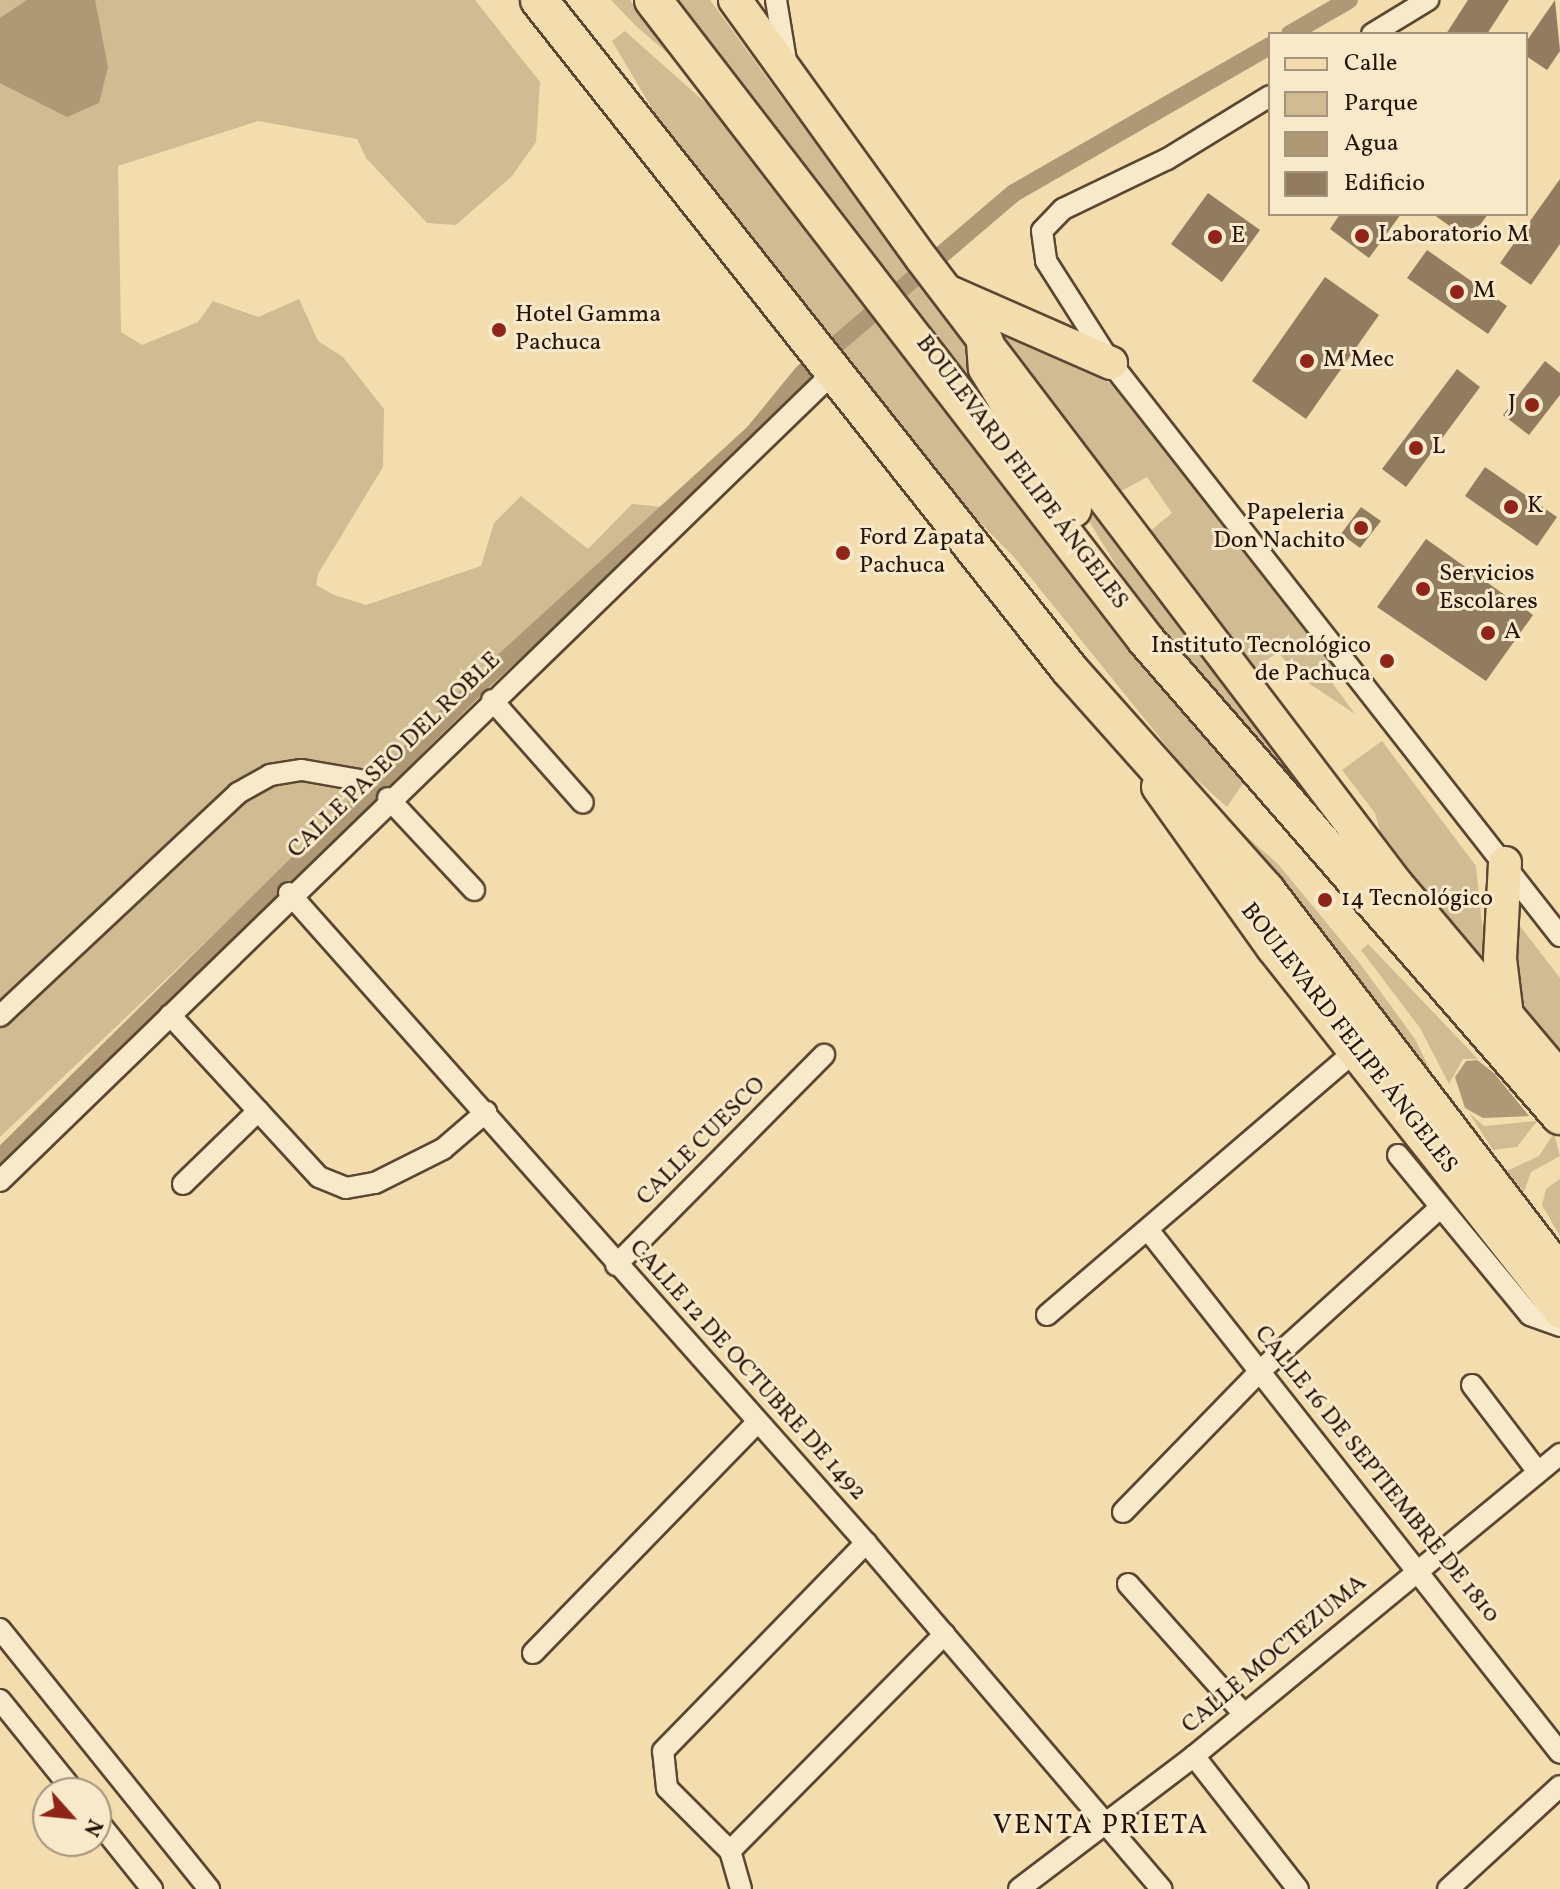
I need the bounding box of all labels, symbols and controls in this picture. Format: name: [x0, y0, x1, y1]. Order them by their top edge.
legend: [1268, 32, 1528, 216]
text: Calle: [1344, 47, 1397, 81]
text: Parque: [1344, 87, 1418, 121]
text: Agua: [1344, 127, 1399, 161]
text: Edificio: [1344, 167, 1425, 201]
place label: Laboratorio M: [1378, 222, 1529, 250]
place label: E: [1231, 223, 1245, 251]
marker: Laboratorio M: [1353, 227, 1371, 245]
marker: E: [1206, 228, 1224, 246]
place label: M: [1473, 278, 1495, 306]
marker: M: [1448, 283, 1466, 301]
place label: Hotel Gamma Pachuca: [515, 302, 661, 358]
marker: Hotel Gamma Pachuca: [490, 321, 508, 339]
street label: BOULEVARD FELIPE ÁNGELES: [908, 330, 1134, 616]
place label: M Mec: [1323, 347, 1394, 375]
marker: M Mec: [1298, 352, 1316, 370]
place label: J: [1508, 391, 1516, 419]
marker: J: [1523, 396, 1541, 414]
place label: L: [1432, 434, 1445, 462]
marker: L: [1407, 439, 1425, 457]
place label: K: [1527, 493, 1543, 521]
marker: K: [1502, 498, 1520, 516]
place label: Papeleria Don Nachito: [1213, 500, 1345, 556]
marker: Papeleria Don Nachito: [1352, 519, 1370, 537]
place label: Ford Zapata Pachuca: [859, 525, 985, 581]
marker: Ford Zapata Pachuca: [834, 544, 852, 562]
place label: Servicios Escolares: [1439, 561, 1538, 617]
marker: Servicios Escolares: [1414, 580, 1432, 598]
place label: A: [1504, 619, 1521, 647]
marker: A: [1479, 624, 1497, 642]
place label: Instituto Tecnológico de Pachuca: [1150, 633, 1371, 689]
street label: CALLE PASEO DEL ROBLE: [283, 647, 507, 865]
marker: Instituto Tecnológico de Pachuca: [1378, 652, 1396, 670]
place label: 14 Tecnológico: [1341, 886, 1494, 914]
marker: 14 Tecnológico: [1316, 891, 1334, 909]
street label: BOULEVARD FELIPE ÁNGELES: [1233, 898, 1463, 1180]
street label: CALLE CUESCO: [632, 1072, 772, 1212]
street label: CALLE 12 DE OCTUBRE DE 1492: [622, 1235, 872, 1507]
street label: CALLE 16 DE SEPTIEMBRE DE 1810: [1247, 1321, 1505, 1629]
street label: CALLE MOCTEZUMA: [1177, 1569, 1373, 1741]
north arrow: [32, 1777, 112, 1857]
district label: VENTA PRIETA: [993, 1809, 1209, 1843]
text: N: [75, 1813, 109, 1841]

